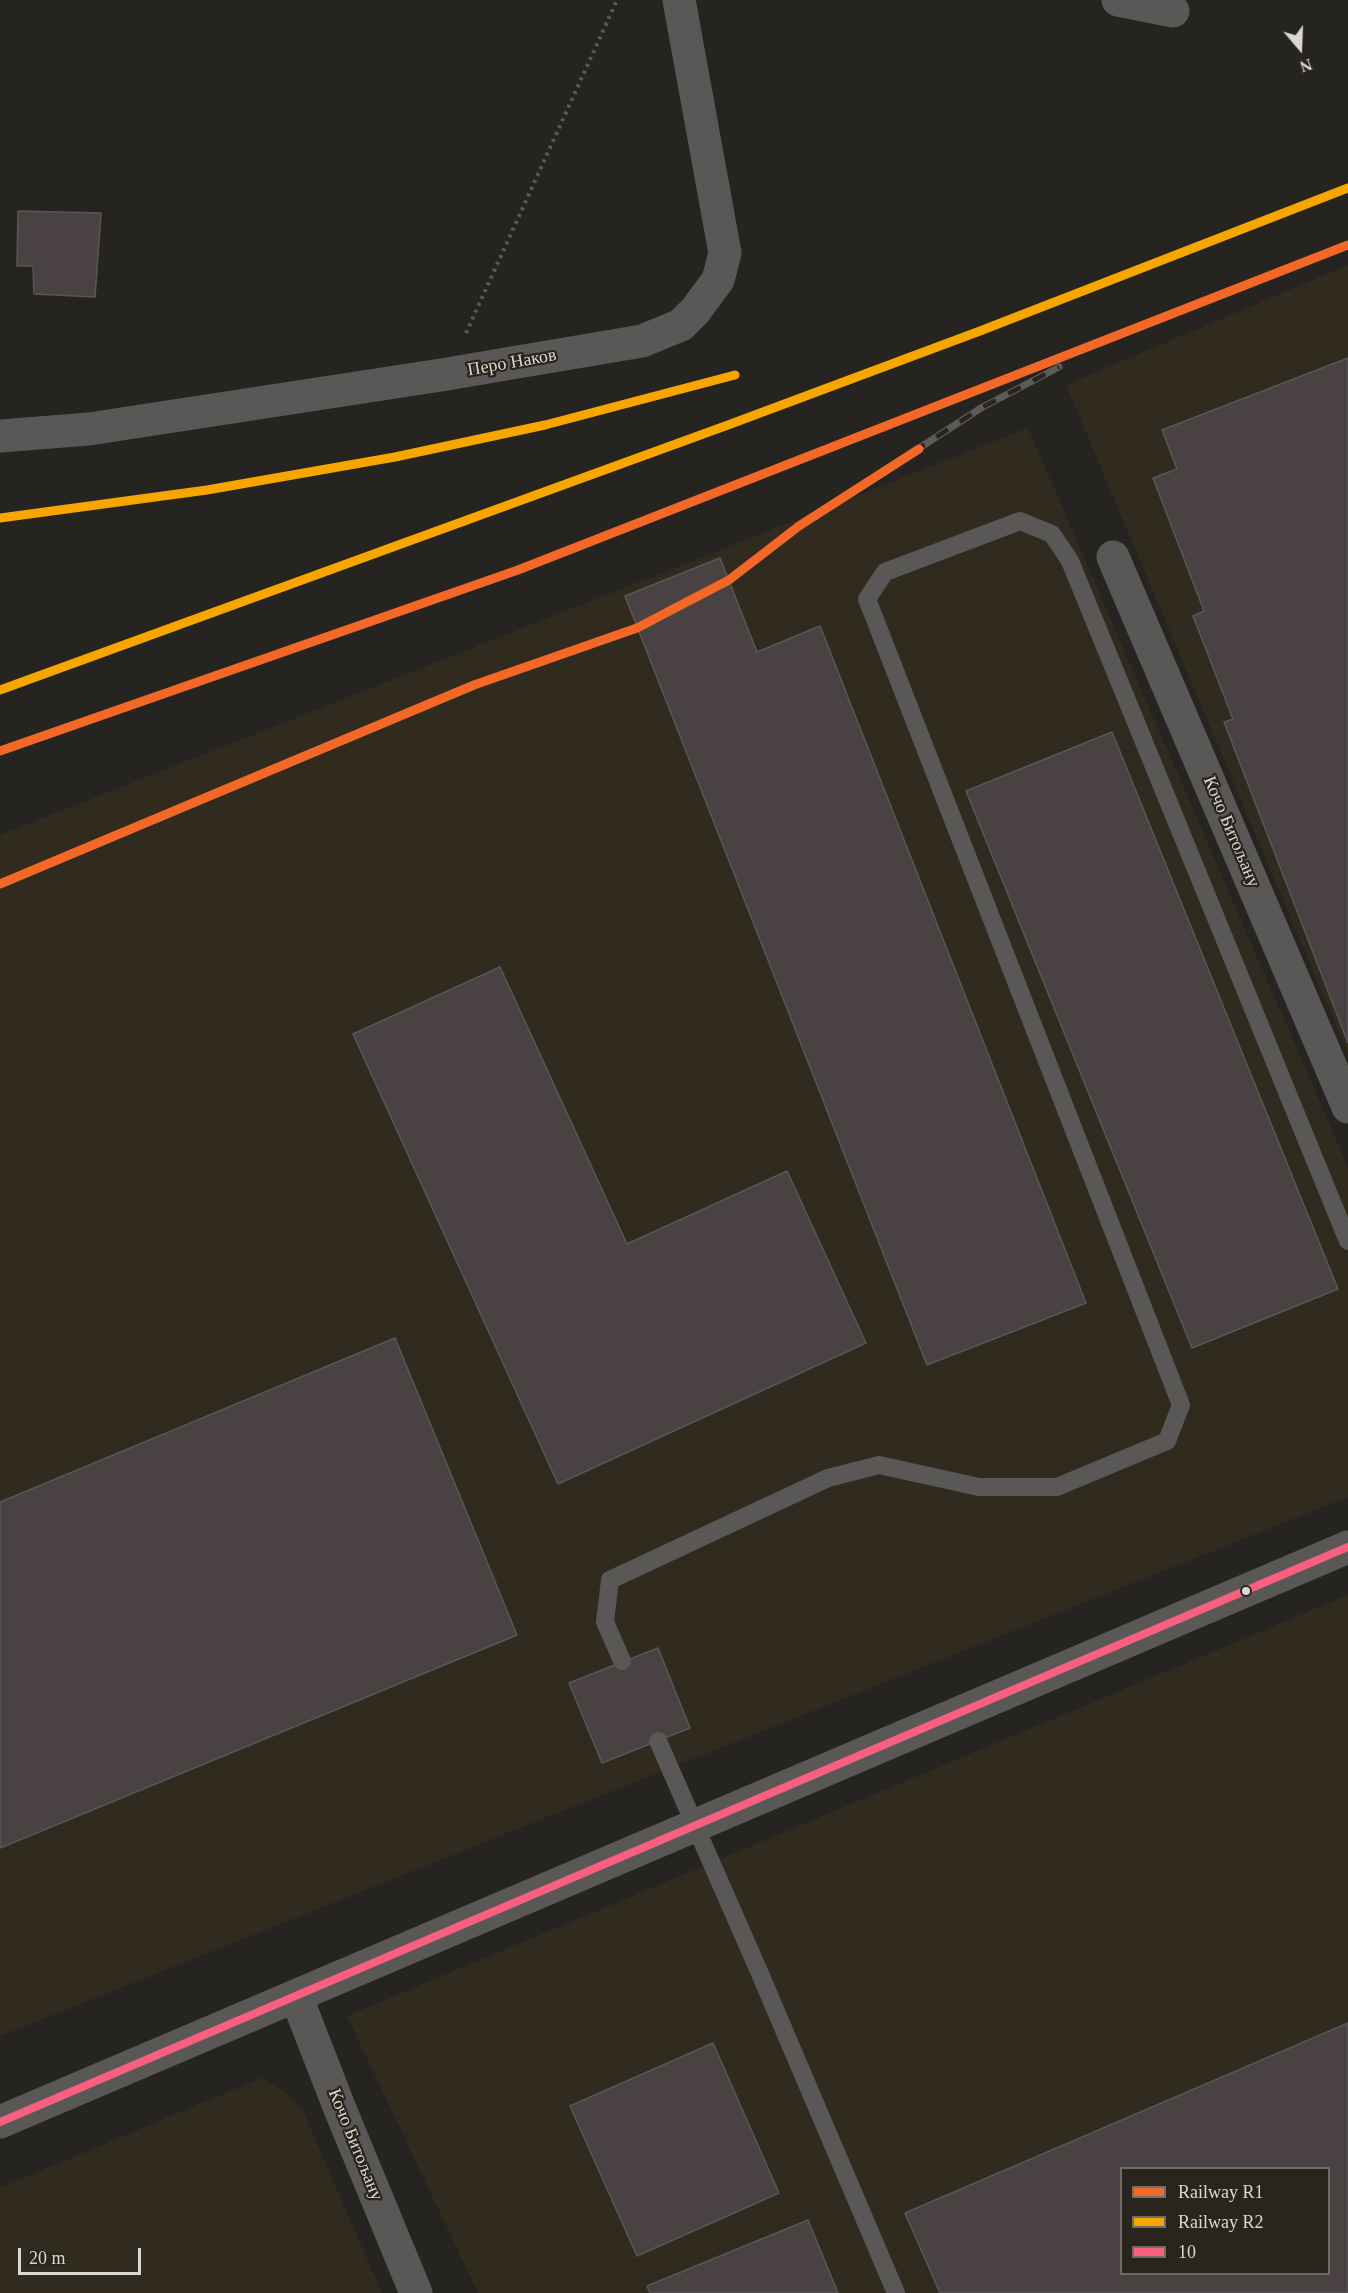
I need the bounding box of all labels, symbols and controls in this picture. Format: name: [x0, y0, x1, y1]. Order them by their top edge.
north arrow: [1270, 18, 1330, 78]
text: N: [1298, 56, 1314, 75]
street label: Перо Наков: [466, 345, 558, 381]
street label: Кочо Битољану: [1198, 773, 1264, 891]
unlabelled marker: [1240, 1585, 1252, 1597]
street label: Кочо Битољану: [323, 2086, 387, 2204]
legend: [1120, 2167, 1330, 2275]
text: Railway R1: [1178, 2182, 1264, 2202]
text: Railway R2: [1178, 2212, 1264, 2232]
scale bar: [21, 2236, 144, 2274]
text: 10: [1178, 2242, 1196, 2262]
text: 20 m: [29, 2248, 66, 2268]

